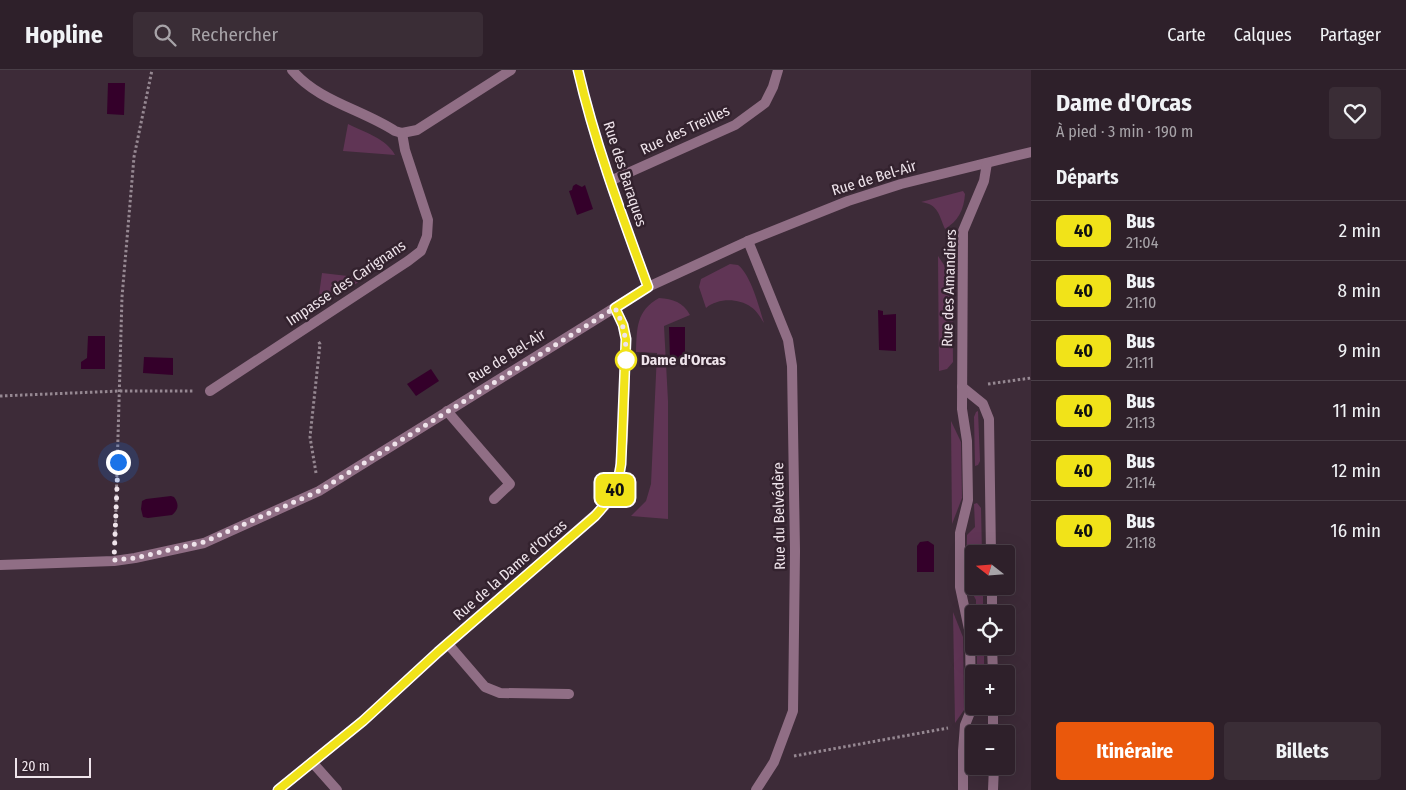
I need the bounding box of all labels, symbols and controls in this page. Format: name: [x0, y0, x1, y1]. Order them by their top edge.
search box: [133, 12, 483, 57]
text: Hopline: [25, 21, 103, 49]
icon: search: [151, 21, 179, 49]
text: Rechercher: [191, 23, 278, 46]
text: Carte: [1167, 24, 1206, 46]
text: Calques: [1234, 24, 1292, 46]
text: Partager: [1320, 24, 1381, 46]
button: heart: [1329, 87, 1381, 139]
text: Dame d'Orcas: [1056, 89, 1192, 117]
street label: Rue des Treilles: [637, 101, 733, 159]
street label: Rue des Baraques: [599, 119, 651, 229]
text: À pied · 3 min · 190 m: [1056, 122, 1193, 141]
street label: Rue de Bel-Air: [829, 156, 919, 199]
text: Départs: [1056, 166, 1119, 189]
text: Bus: [1126, 210, 1155, 233]
text: 2 min: [1339, 219, 1381, 242]
text: 40: [1074, 220, 1093, 242]
street label: Rue des Amandiers: [938, 229, 960, 347]
text: 21:04: [1126, 233, 1158, 252]
street label: Impasse des Carignans: [283, 236, 409, 330]
text: Bus: [1126, 270, 1155, 293]
text: 8 min: [1338, 279, 1381, 302]
text: 40: [1074, 280, 1093, 302]
text: 21:10: [1126, 293, 1156, 312]
street label: Rue de Bel-Air: [465, 325, 550, 387]
text: Bus: [1126, 330, 1155, 353]
text: 9 min: [1338, 339, 1381, 362]
text: 40: [1074, 340, 1093, 362]
marker: Dame d'Orcas: [615, 349, 637, 371]
place label: Dame d'Orcas: [641, 351, 726, 369]
text: 21:11: [1126, 353, 1154, 372]
text: Bus: [1126, 390, 1155, 413]
text: 11 min: [1333, 399, 1381, 422]
text: 40: [1074, 400, 1093, 422]
text: 21:13: [1126, 413, 1155, 432]
your location: [106, 450, 131, 475]
text: Bus: [1126, 450, 1155, 473]
text: 12 min: [1331, 459, 1381, 482]
text: 40: [1074, 460, 1093, 482]
street label: Rue du Belvédère: [769, 462, 789, 570]
text: 21:14: [1126, 473, 1156, 492]
line badge: 40: [592, 474, 638, 506]
text: 40: [605, 479, 625, 501]
text: Bus: [1126, 510, 1155, 533]
street label: Rue de la Dame d'Orcas: [450, 516, 570, 624]
text: 16 min: [1330, 519, 1381, 542]
text: 40: [1074, 520, 1093, 542]
text: 21:18: [1126, 533, 1156, 552]
north arrow: [965, 545, 1015, 595]
map controls: [965, 545, 1015, 775]
button: locate: [965, 605, 1015, 655]
button: +: [965, 665, 1015, 715]
button: Itinéraire: [1056, 722, 1214, 780]
button: Billets: [1224, 722, 1381, 780]
button: −: [965, 725, 1015, 775]
scale bar: [15, 755, 91, 778]
text: 20 m: [22, 758, 50, 775]

